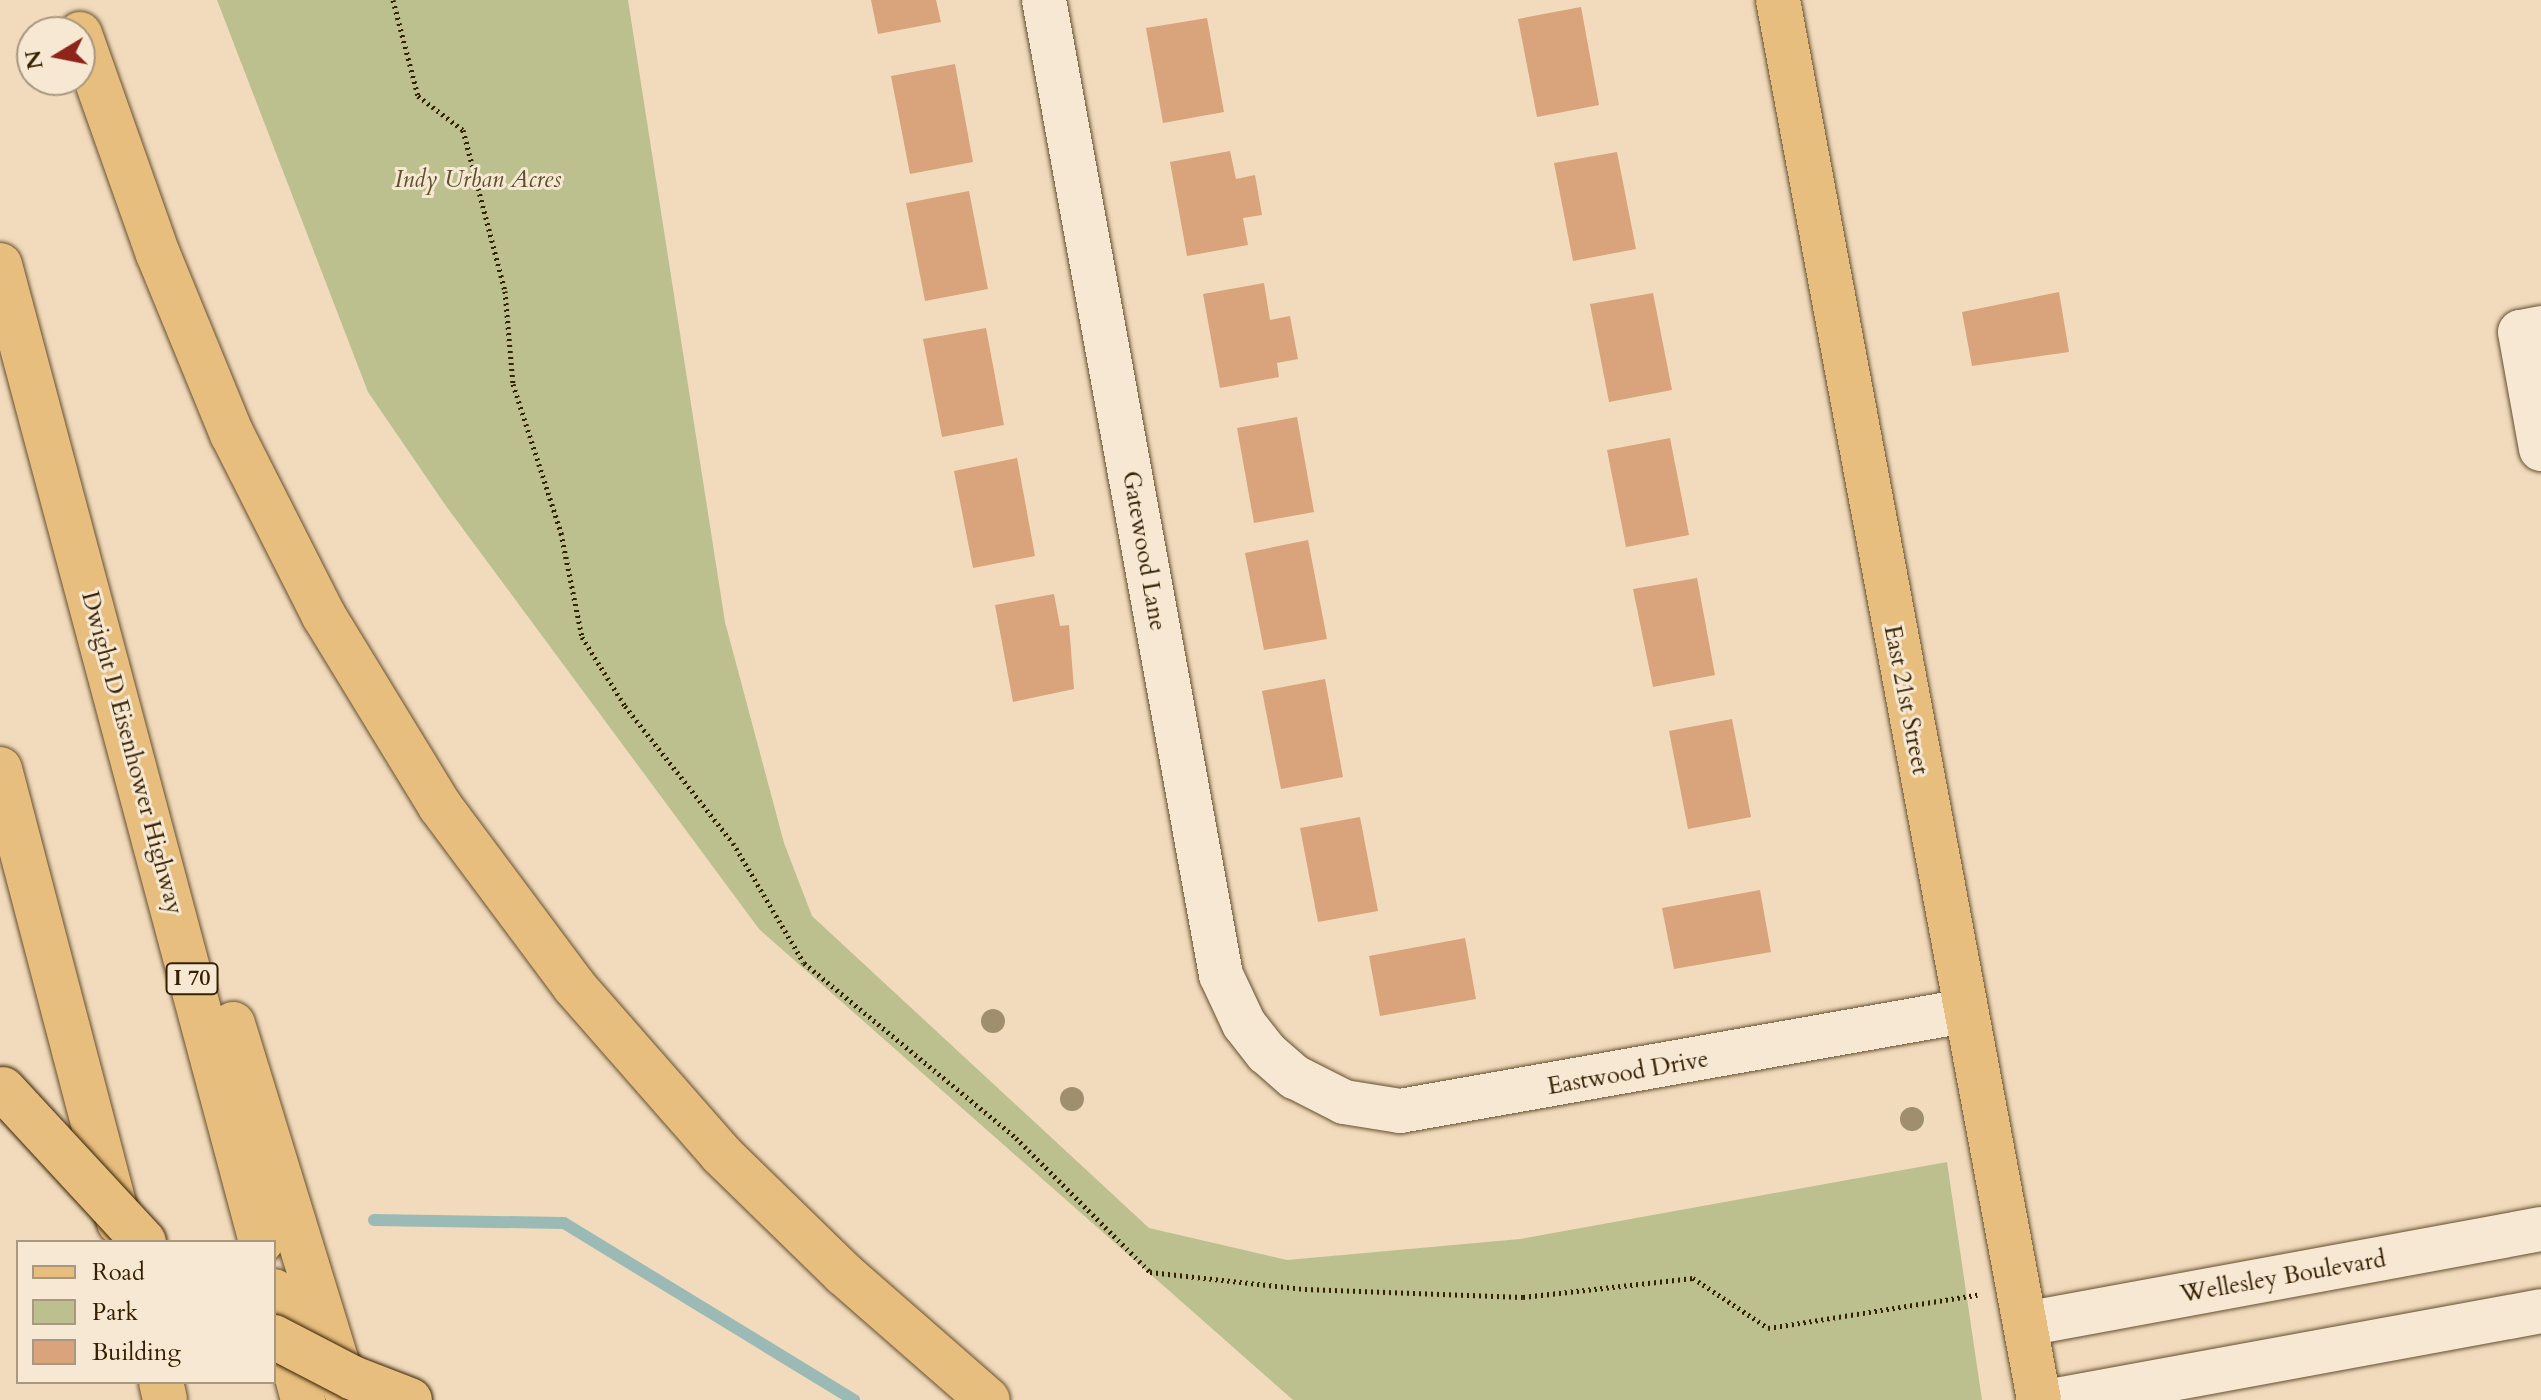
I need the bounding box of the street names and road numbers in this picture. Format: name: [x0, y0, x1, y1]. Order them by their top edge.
street label: Gatewood Lane: [1116, 469, 1172, 633]
street label: Dwight D Eisenhower Highway: [75, 588, 189, 918]
street label: East 21st Street: [1877, 623, 1935, 777]
road number: I 70: [164, 961, 220, 997]
street label: Eastwood Drive: [1545, 1045, 1711, 1101]
street label: Wellesley Boulevard: [2178, 1245, 2388, 1309]

